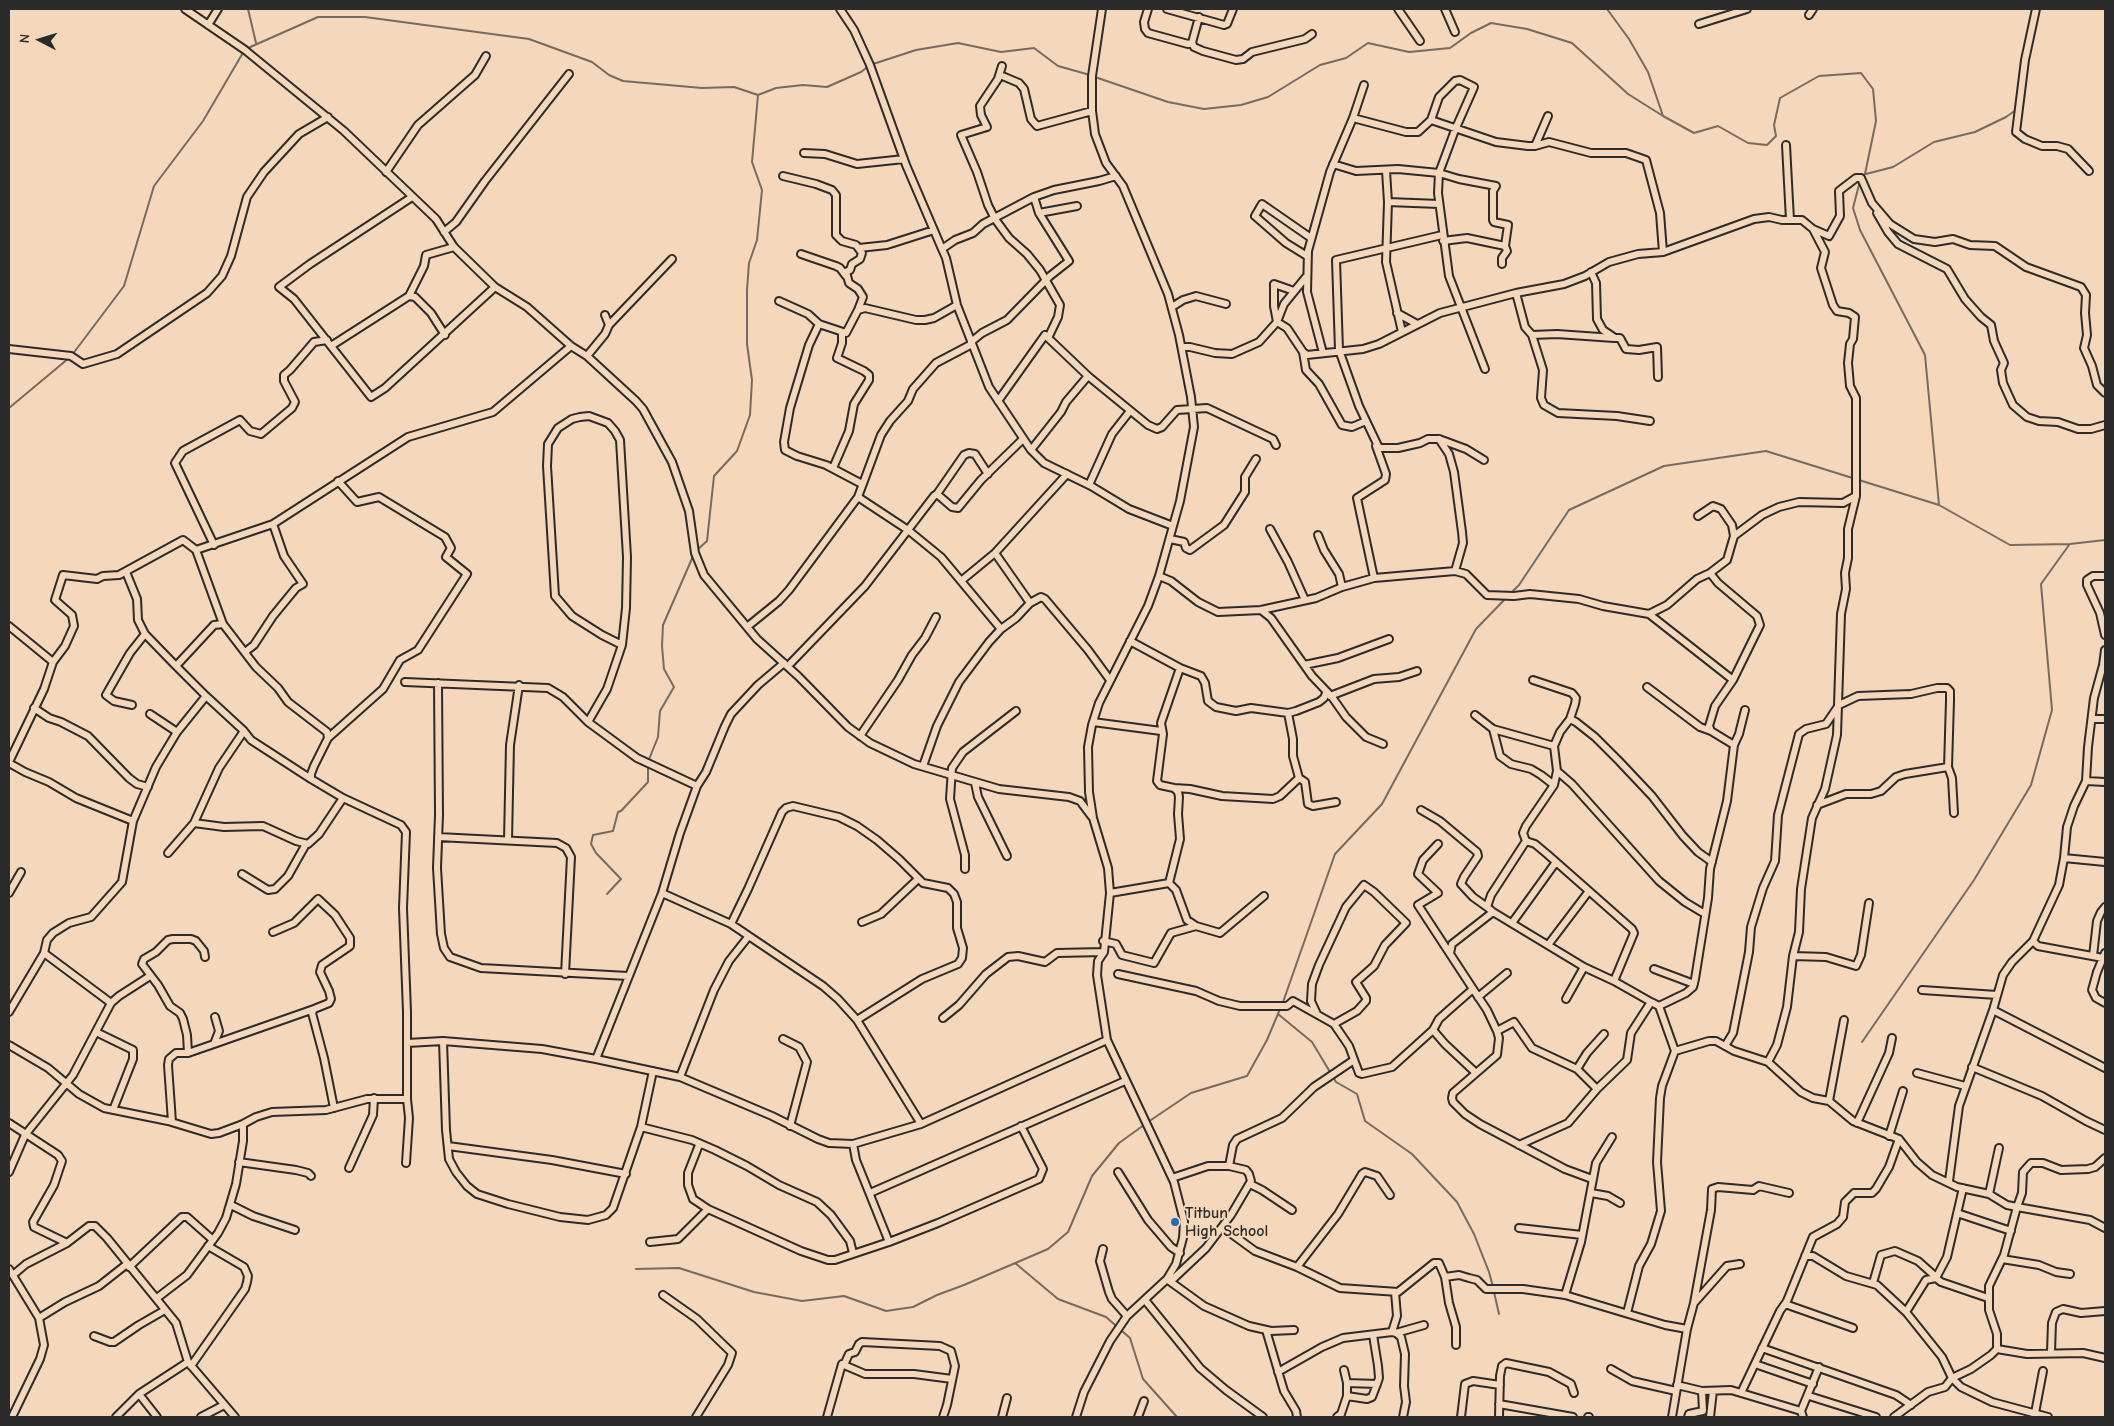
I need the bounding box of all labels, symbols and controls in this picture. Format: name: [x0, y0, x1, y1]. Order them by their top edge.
north arrow: [15, 15, 65, 65]
text: N: [16, 33, 33, 44]
place label: Titbun High School: [1185, 1203, 1268, 1241]
marker: Titbun High School: [1169, 1216, 1181, 1228]

